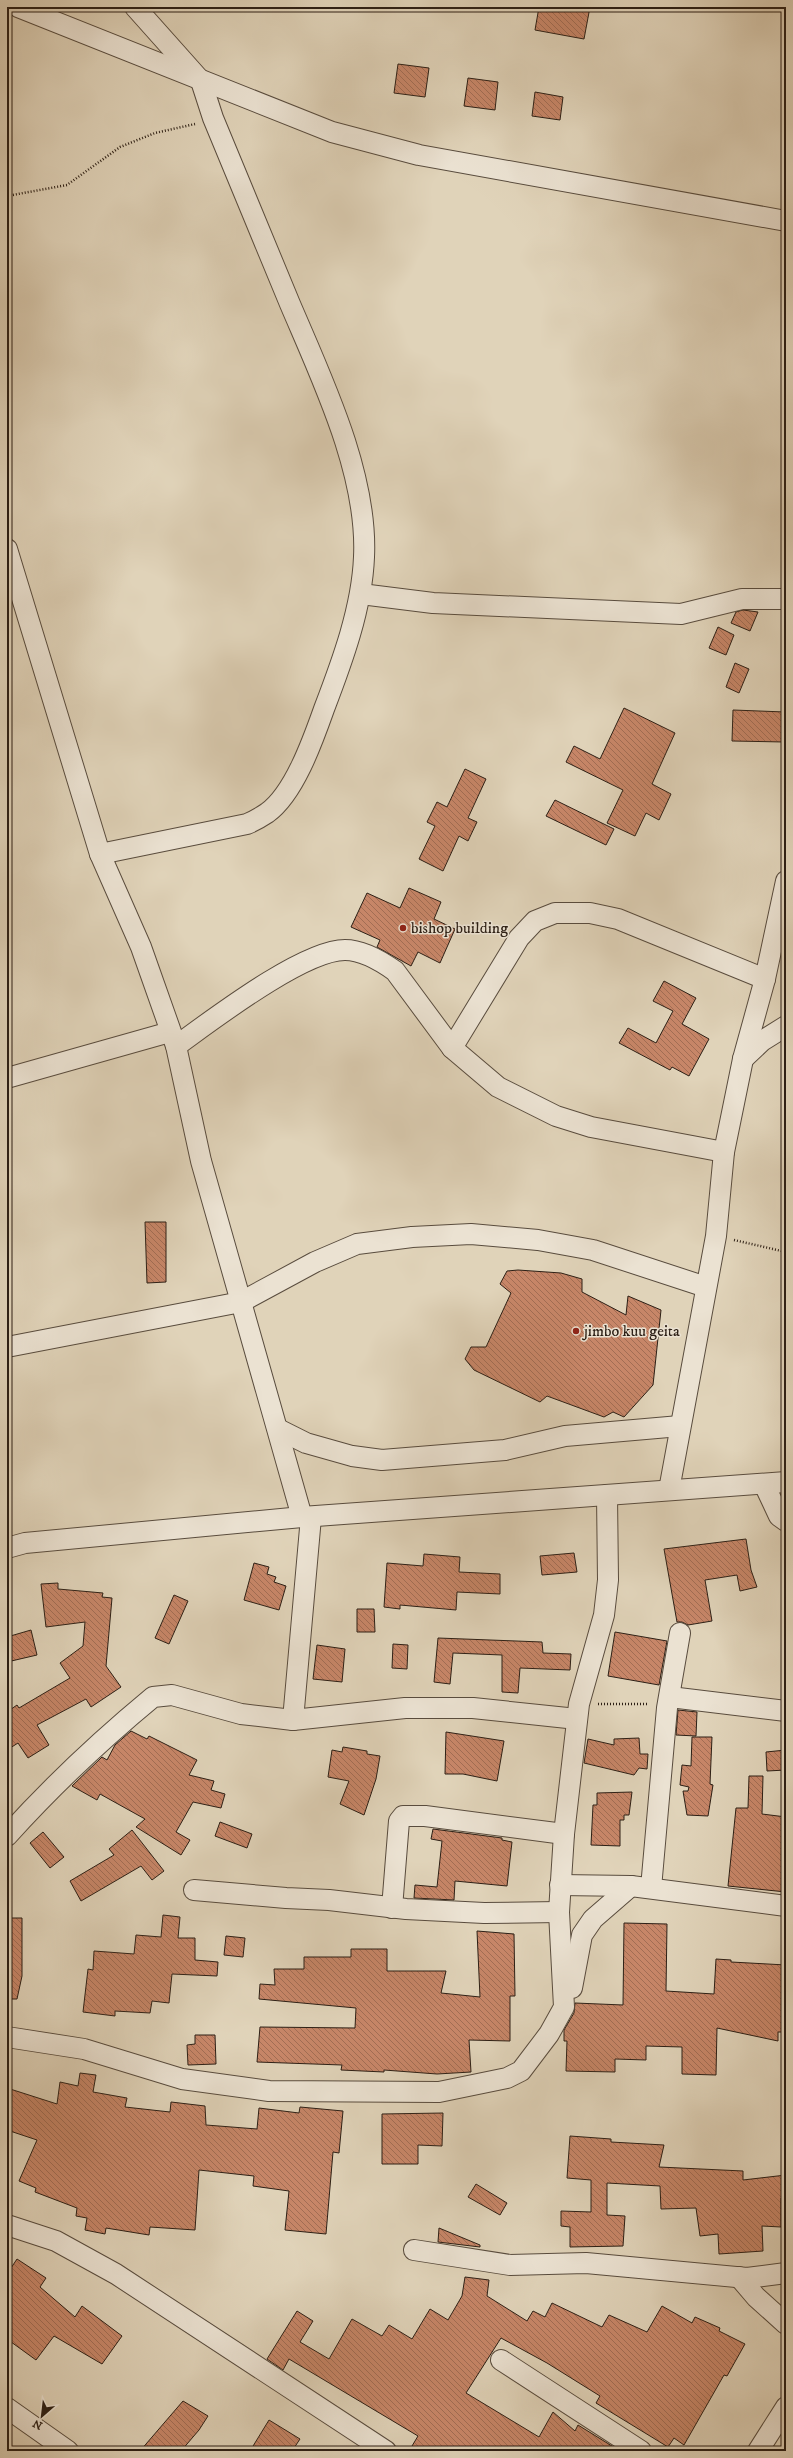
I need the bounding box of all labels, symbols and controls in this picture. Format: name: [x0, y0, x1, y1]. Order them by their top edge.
place label: bishop building: [411, 918, 508, 938]
marker: bishop building: [398, 923, 408, 933]
place label: jimbo kuu geita: [581, 1321, 680, 1341]
marker: jimbo kuu geita: [571, 1326, 581, 1336]
north arrow: [22, 2396, 62, 2436]
text: N: [31, 2416, 45, 2432]

